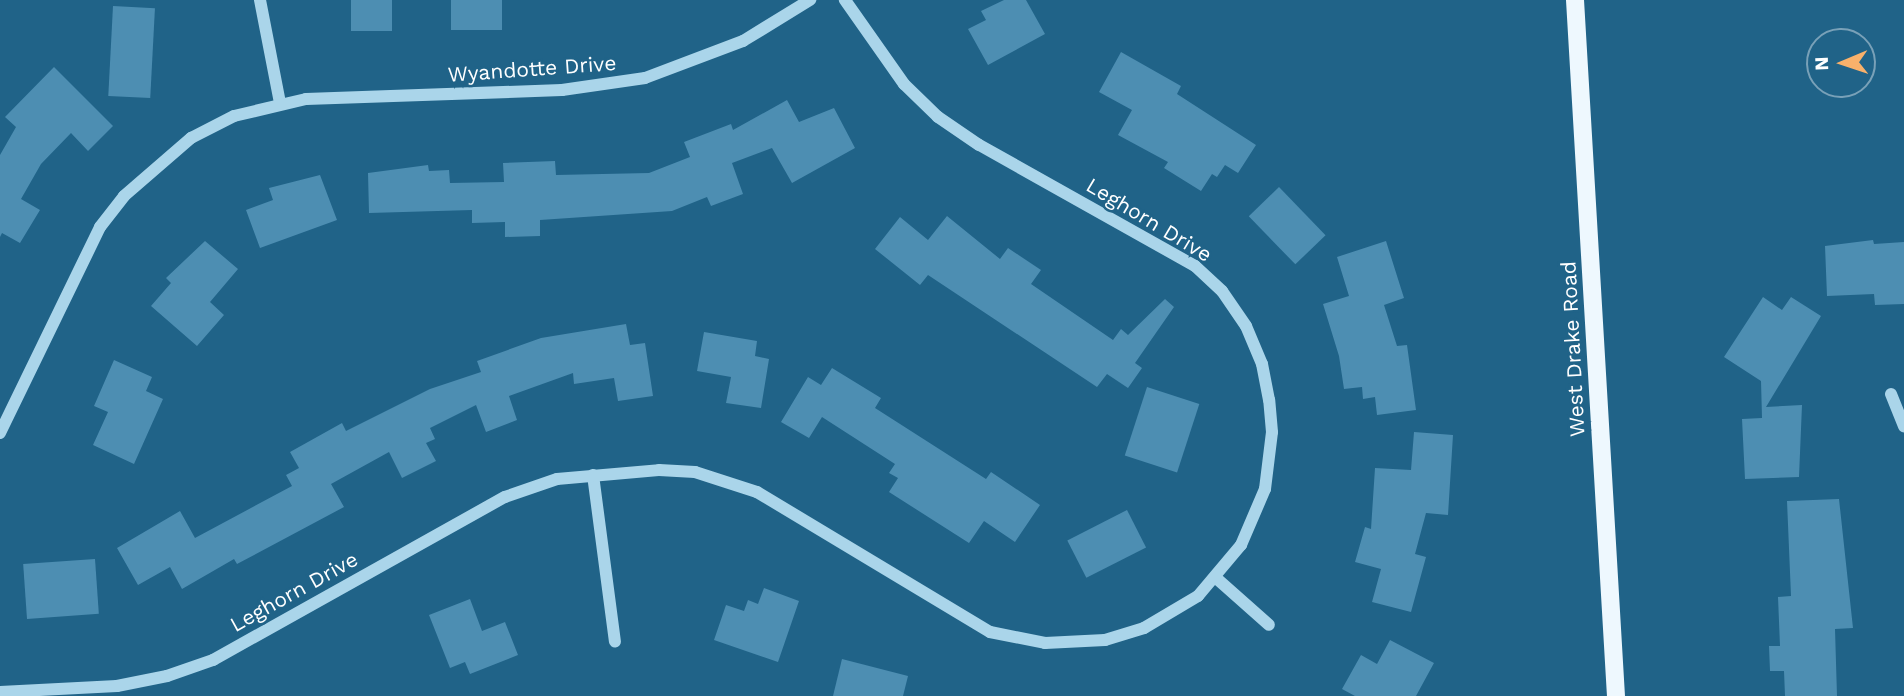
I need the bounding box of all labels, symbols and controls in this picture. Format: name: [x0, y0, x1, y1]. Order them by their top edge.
north arrow: [1806, 28, 1876, 98]
street label: Wyandotte Drive: [447, 51, 617, 87]
text: N: [1810, 56, 1833, 71]
street label: Leghorn Drive: [1082, 173, 1216, 267]
street label: West Drake Road: [1556, 261, 1590, 437]
street label: Leghorn Drive: [226, 547, 362, 637]

